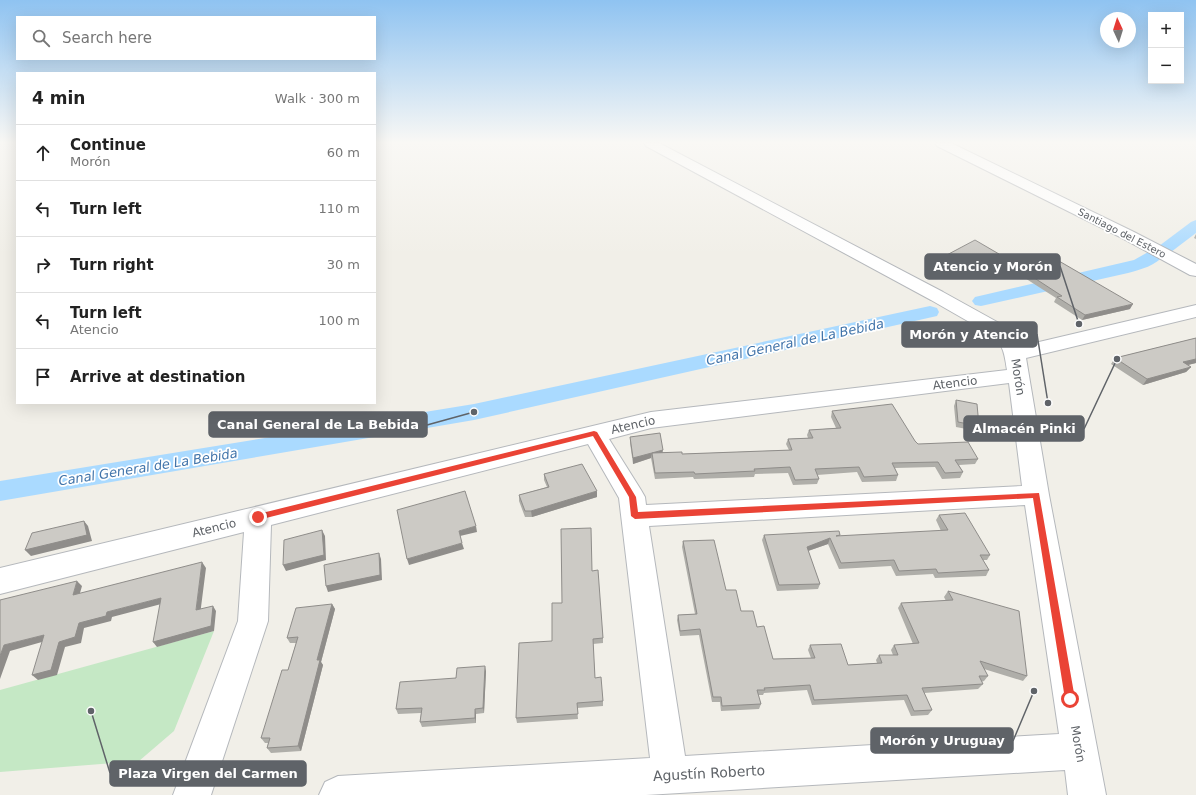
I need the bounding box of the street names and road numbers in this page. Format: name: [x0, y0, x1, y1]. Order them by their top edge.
street label: Santiago del Estero: [1076, 206, 1168, 260]
street label: Morón: [1008, 357, 1028, 397]
street label: Atencio: [932, 373, 978, 393]
street label: Atencio: [610, 413, 656, 437]
street label: Atencio: [190, 516, 238, 540]
street label: Morón: [1068, 724, 1088, 764]
street label: Agustín Roberto: [653, 762, 765, 784]

